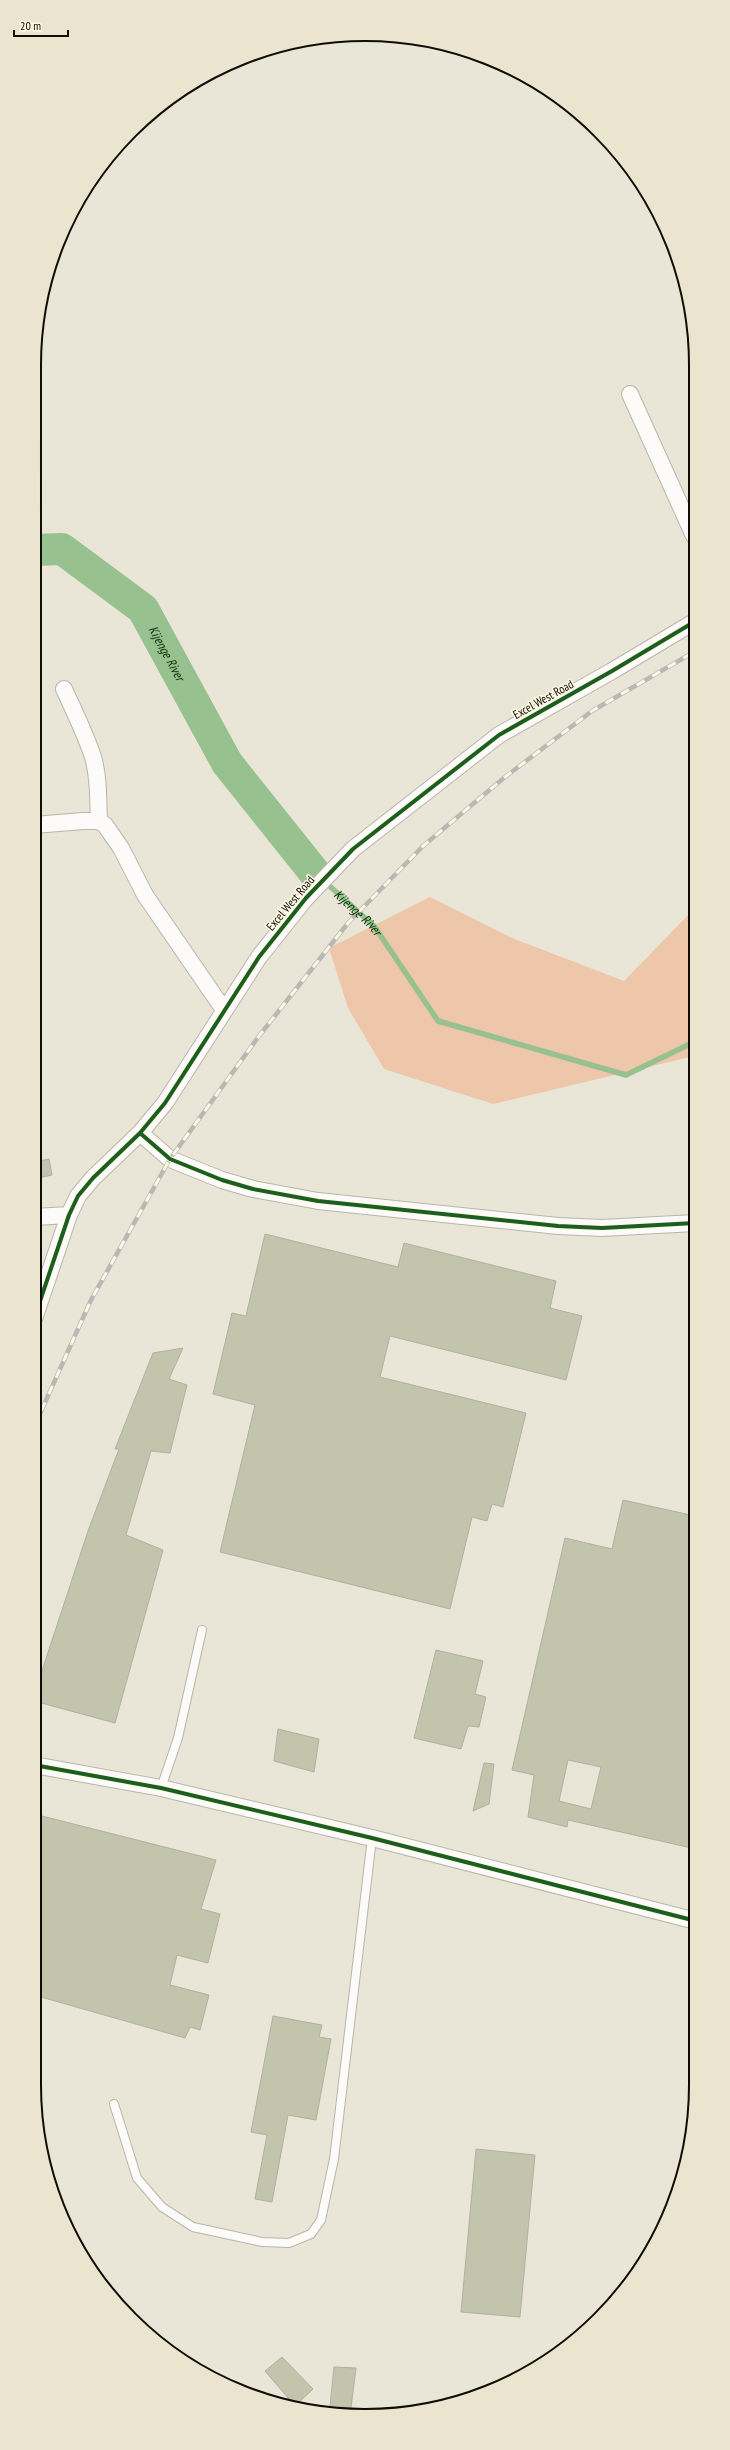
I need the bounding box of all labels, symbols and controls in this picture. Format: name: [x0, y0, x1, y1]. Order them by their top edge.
scale bar: [14, 12, 68, 38]
text: 20 m: [20, 18, 41, 33]
water label: Kijenge River: [145, 623, 190, 686]
street label: Excel West Road: [510, 676, 576, 722]
street label: Excel West Road: [263, 873, 317, 933]
water label: Kijenge River: [331, 886, 388, 940]

